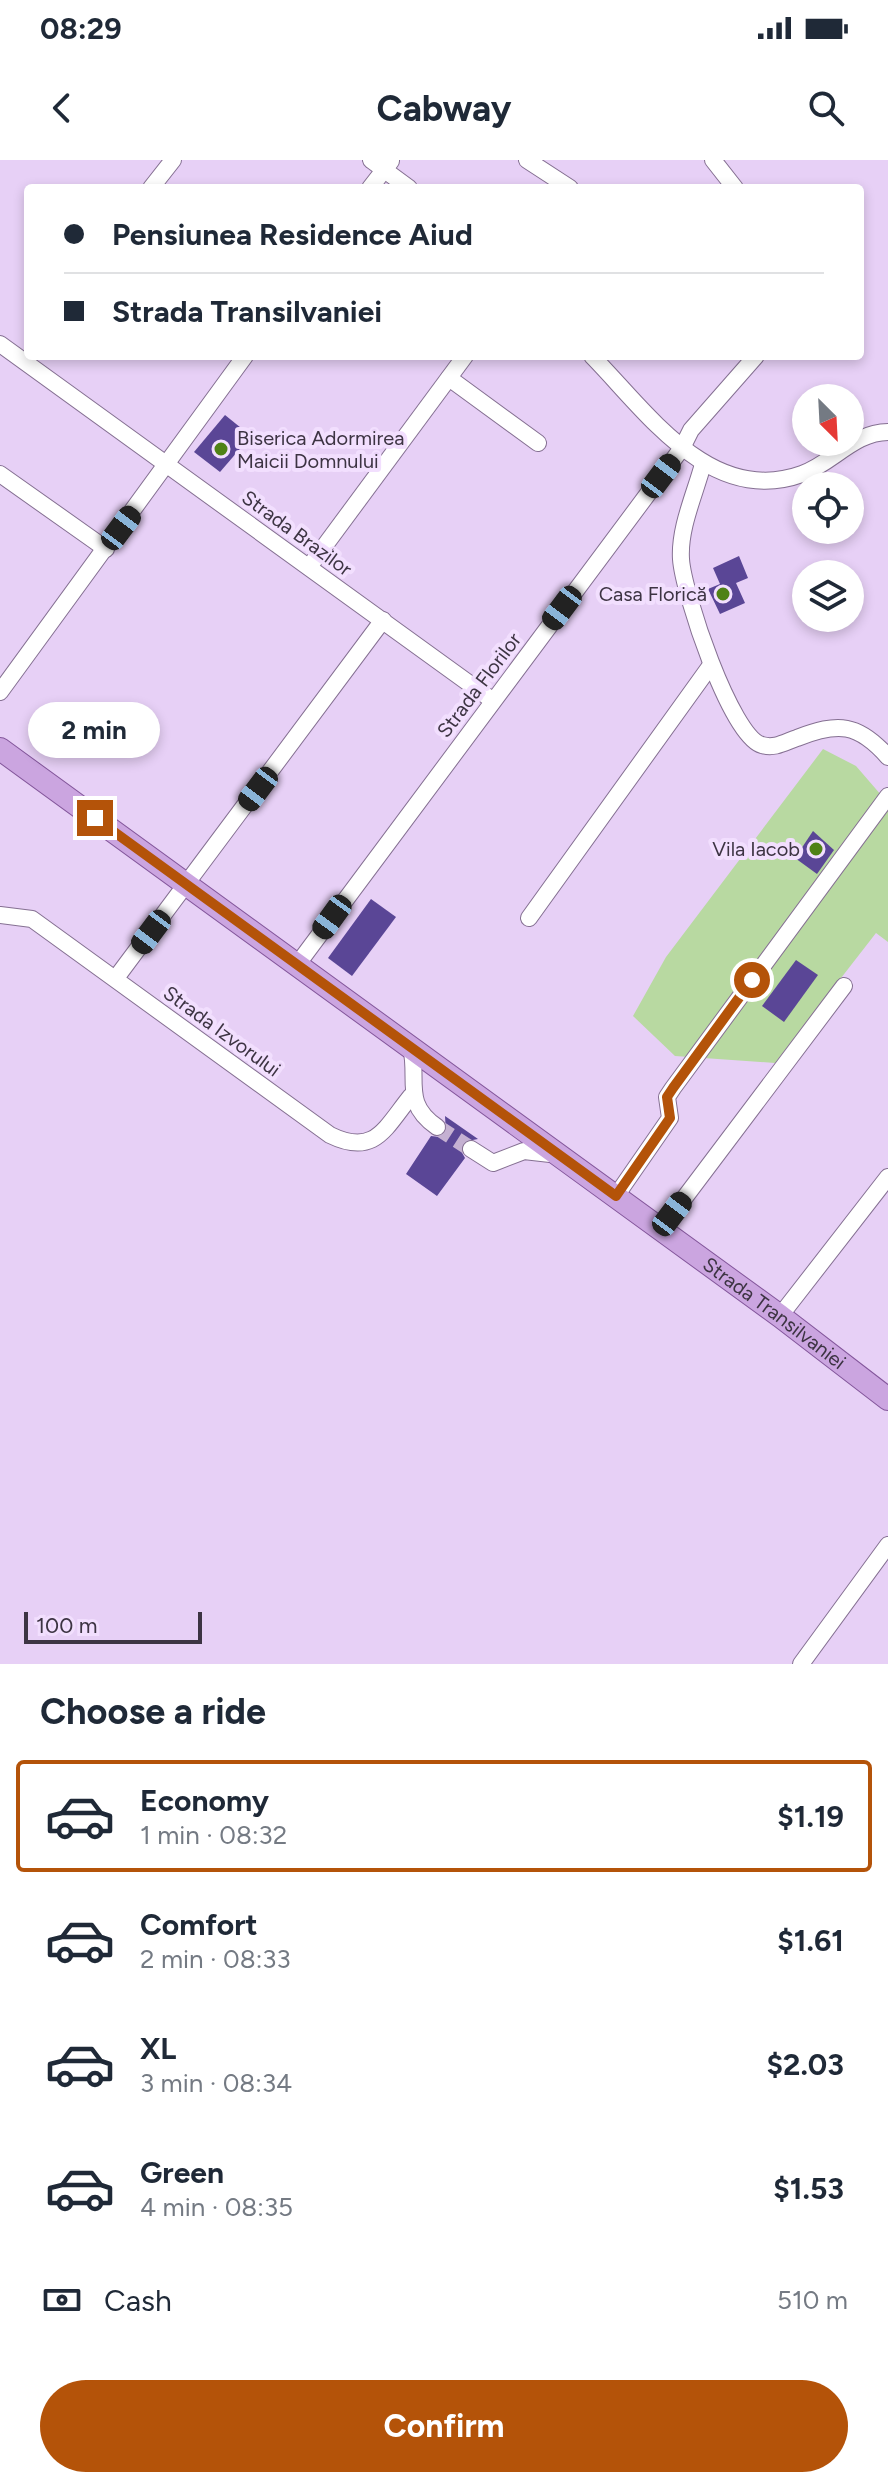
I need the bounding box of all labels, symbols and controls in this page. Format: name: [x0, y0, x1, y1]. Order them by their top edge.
text: 08:29: [40, 10, 122, 47]
icon: back: [40, 86, 84, 130]
icon: search: [804, 86, 848, 130]
text: Cabway: [377, 87, 511, 130]
text: Pensiunea Residence Aiud: [112, 216, 473, 253]
text: Strada Transilvaniei: [112, 293, 382, 330]
north arrow: [792, 384, 864, 456]
map controls: [792, 384, 864, 632]
place label: Biserica Adormirea Maicii Domnului: [237, 426, 405, 473]
marker: Biserica Adormirea Maicii Domnului: [212, 440, 230, 458]
car: [637, 450, 685, 502]
button: locate: [792, 472, 864, 544]
street label: Strada Brazilor: [237, 485, 357, 581]
car: [97, 502, 145, 554]
button: layers: [792, 560, 864, 632]
car: [538, 582, 586, 634]
place label: Casa Florică: [599, 582, 707, 606]
marker: Casa Florică: [714, 585, 732, 603]
street label: Strada Florilor: [432, 628, 526, 742]
callout: 2 min: [29, 702, 161, 758]
text: 2 min: [61, 714, 127, 746]
car: [234, 763, 282, 815]
route end: [77, 800, 113, 836]
place label: Vila Iacob: [712, 837, 800, 861]
marker: Vila Iacob: [807, 840, 825, 858]
car: [308, 891, 356, 943]
car: [127, 906, 175, 958]
route start: [734, 962, 770, 998]
street label: Strada Izvorului: [159, 981, 285, 1081]
car: [648, 1188, 696, 1240]
street label: Strada Transilvaniei: [698, 1252, 851, 1374]
scale bar: [24, 1608, 202, 1644]
text: 100 m: [36, 1612, 97, 1639]
text: Choose a ride: [40, 1690, 266, 1733]
icon: car: [44, 1780, 116, 1852]
text: Economy: [140, 1782, 269, 1819]
text: $1.19: [777, 1798, 844, 1835]
text: 1 min · 08:32: [140, 1819, 287, 1851]
icon: car: [44, 1904, 116, 1976]
text: Comfort: [140, 1906, 258, 1943]
text: $1.61: [777, 1922, 844, 1959]
text: 2 min · 08:33: [140, 1943, 291, 1975]
icon: car: [44, 2028, 116, 2100]
text: XL: [140, 2030, 176, 2067]
text: $2.03: [766, 2046, 844, 2083]
text: 3 min · 08:34: [140, 2067, 292, 2099]
icon: car: [44, 2152, 116, 2224]
text: Green: [140, 2154, 224, 2191]
text: $1.53: [773, 2170, 844, 2207]
text: 4 min · 08:35: [140, 2191, 293, 2223]
icon: cash: [40, 2278, 84, 2322]
text: Cash: [104, 2282, 172, 2319]
text: 510 m: [777, 2284, 848, 2316]
button: Confirm: [40, 2380, 848, 2472]

